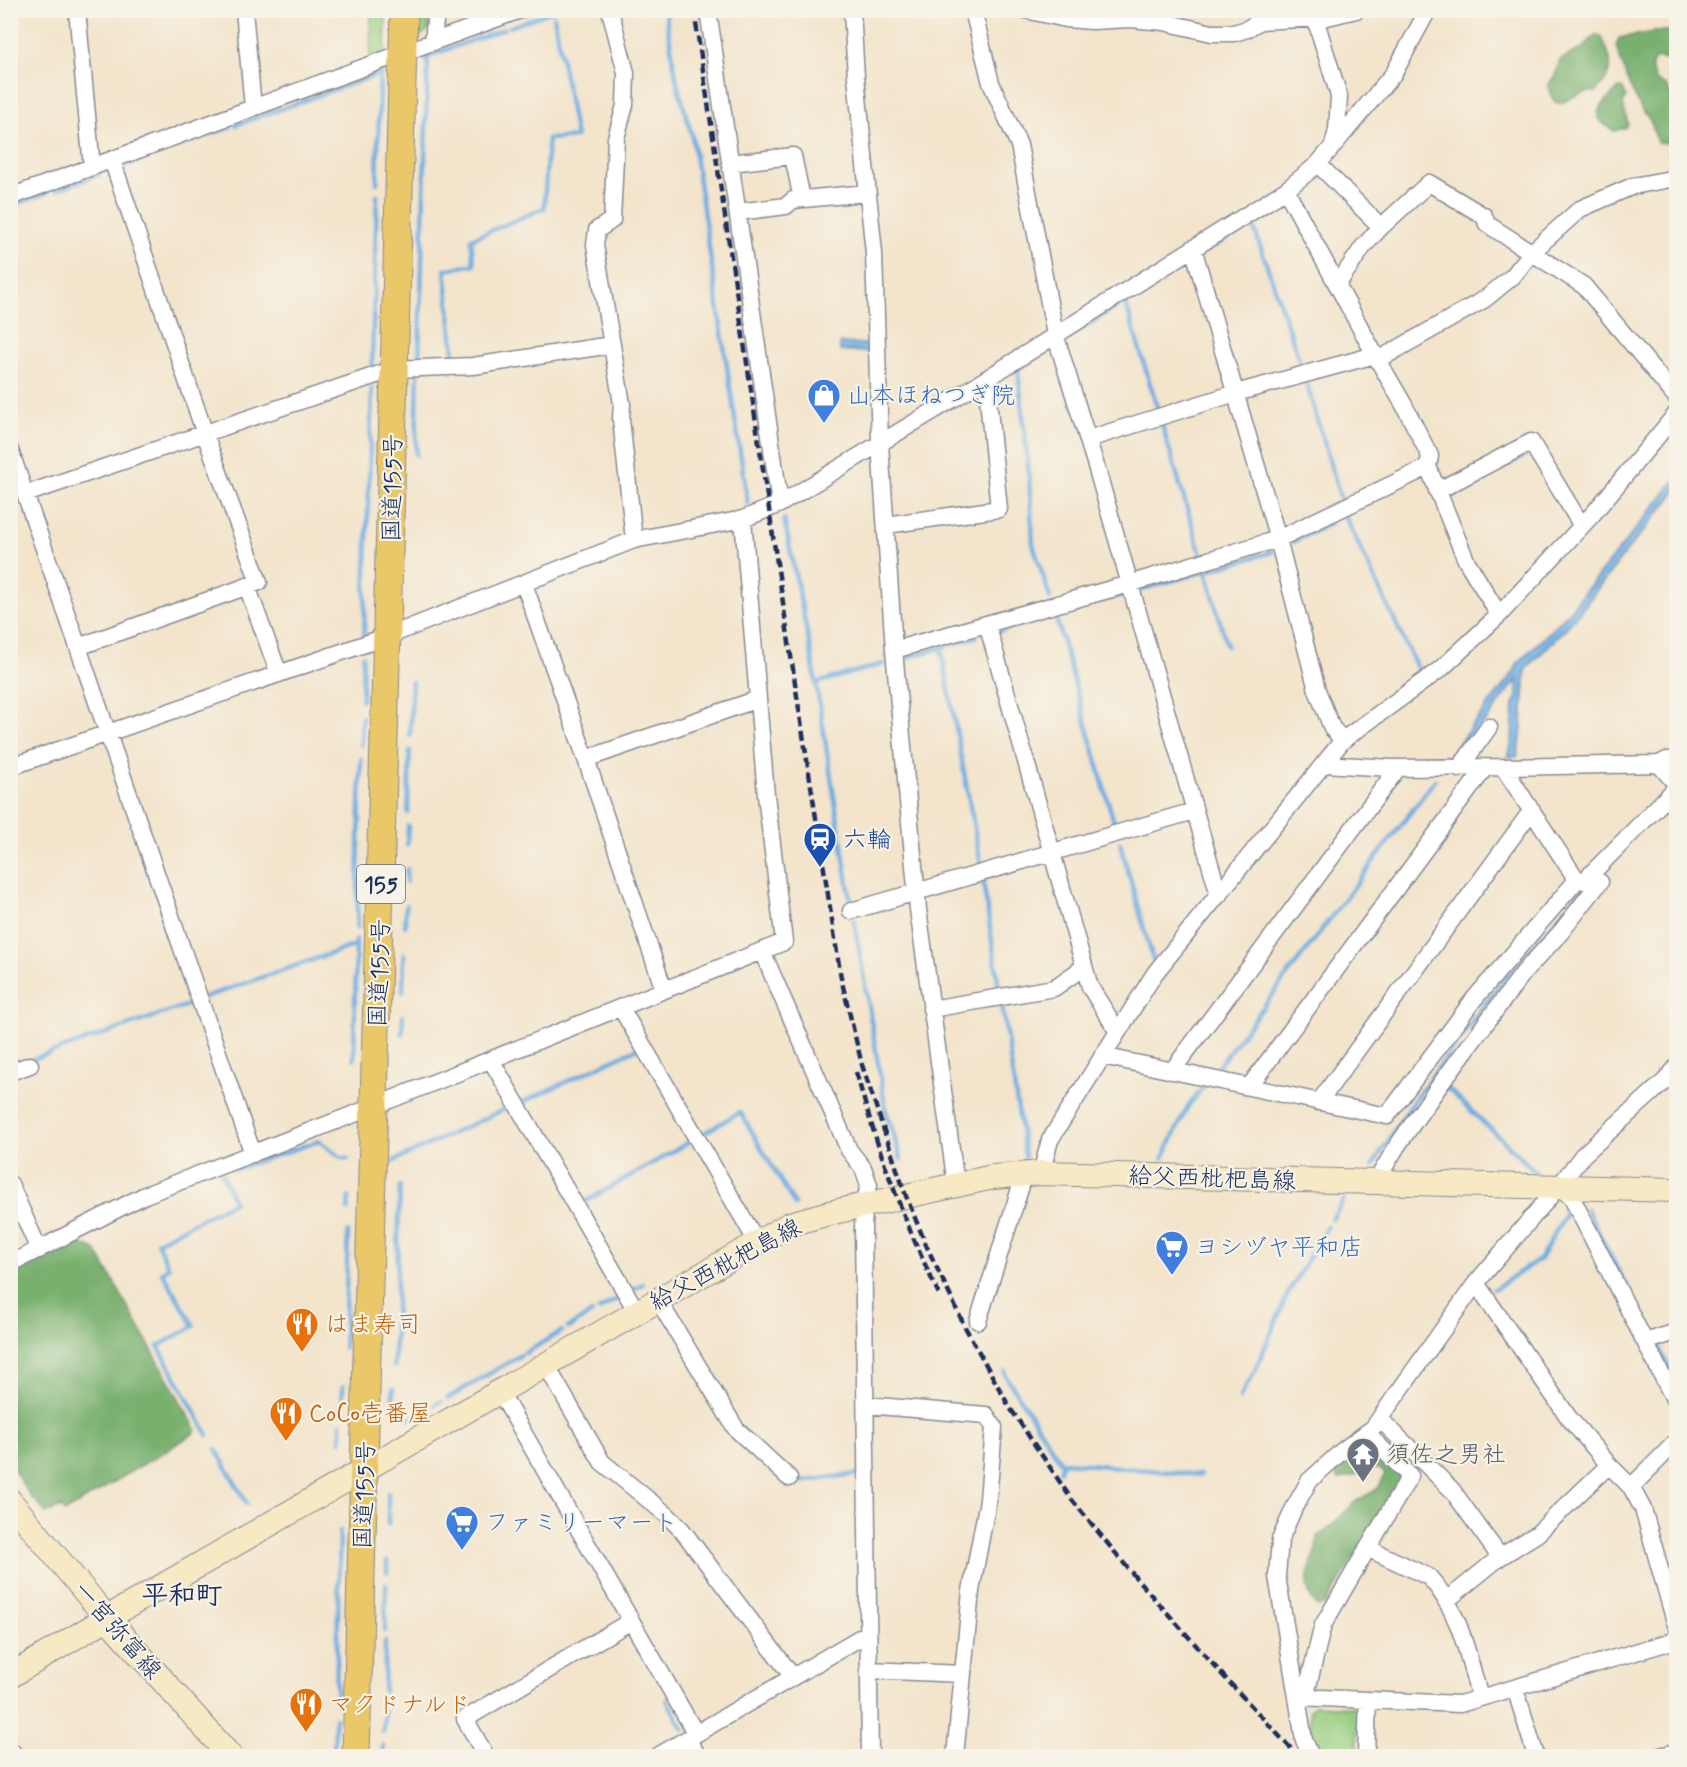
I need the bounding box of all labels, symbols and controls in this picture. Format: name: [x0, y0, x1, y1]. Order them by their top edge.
shop icon: 山本ほねつぎ院: [806, 377, 842, 424]
place label: 山本ほねつぎ院: [847, 381, 1015, 412]
street label: 国道155号: [377, 433, 410, 543]
station icon: 六輪: [802, 821, 838, 868]
place label: 六輪: [843, 825, 891, 856]
road number: 155: [357, 865, 405, 903]
street label: 国道155号: [363, 918, 398, 1028]
street label: 給父西枇杷島線: [1127, 1161, 1296, 1198]
street label: 給父西枇杷島線: [644, 1212, 807, 1318]
supermarket icon: ヨシヅヤ平和店: [1154, 1229, 1190, 1276]
place label: ヨシヅヤ平和店: [1195, 1233, 1363, 1264]
restaurant icon: はま寿司: [284, 1306, 320, 1353]
place label: はま寿司: [325, 1310, 421, 1341]
restaurant icon: CoCo壱番屋: [268, 1395, 304, 1442]
place label: CoCo壱番屋: [309, 1399, 432, 1430]
temple icon: 須佐之男社: [1345, 1436, 1381, 1483]
street label: 国道155号: [348, 1440, 383, 1550]
place label: 須佐之男社: [1386, 1440, 1506, 1471]
supermarket icon: ファミリーマート: [444, 1504, 480, 1551]
place label: ファミリーマート: [485, 1508, 677, 1539]
street label: 一宮弥富線: [66, 1576, 168, 1686]
district label: 平和町: [142, 1579, 223, 1614]
restaurant icon: マクドナルド: [288, 1686, 324, 1733]
place label: マクドナルド: [329, 1690, 471, 1721]

